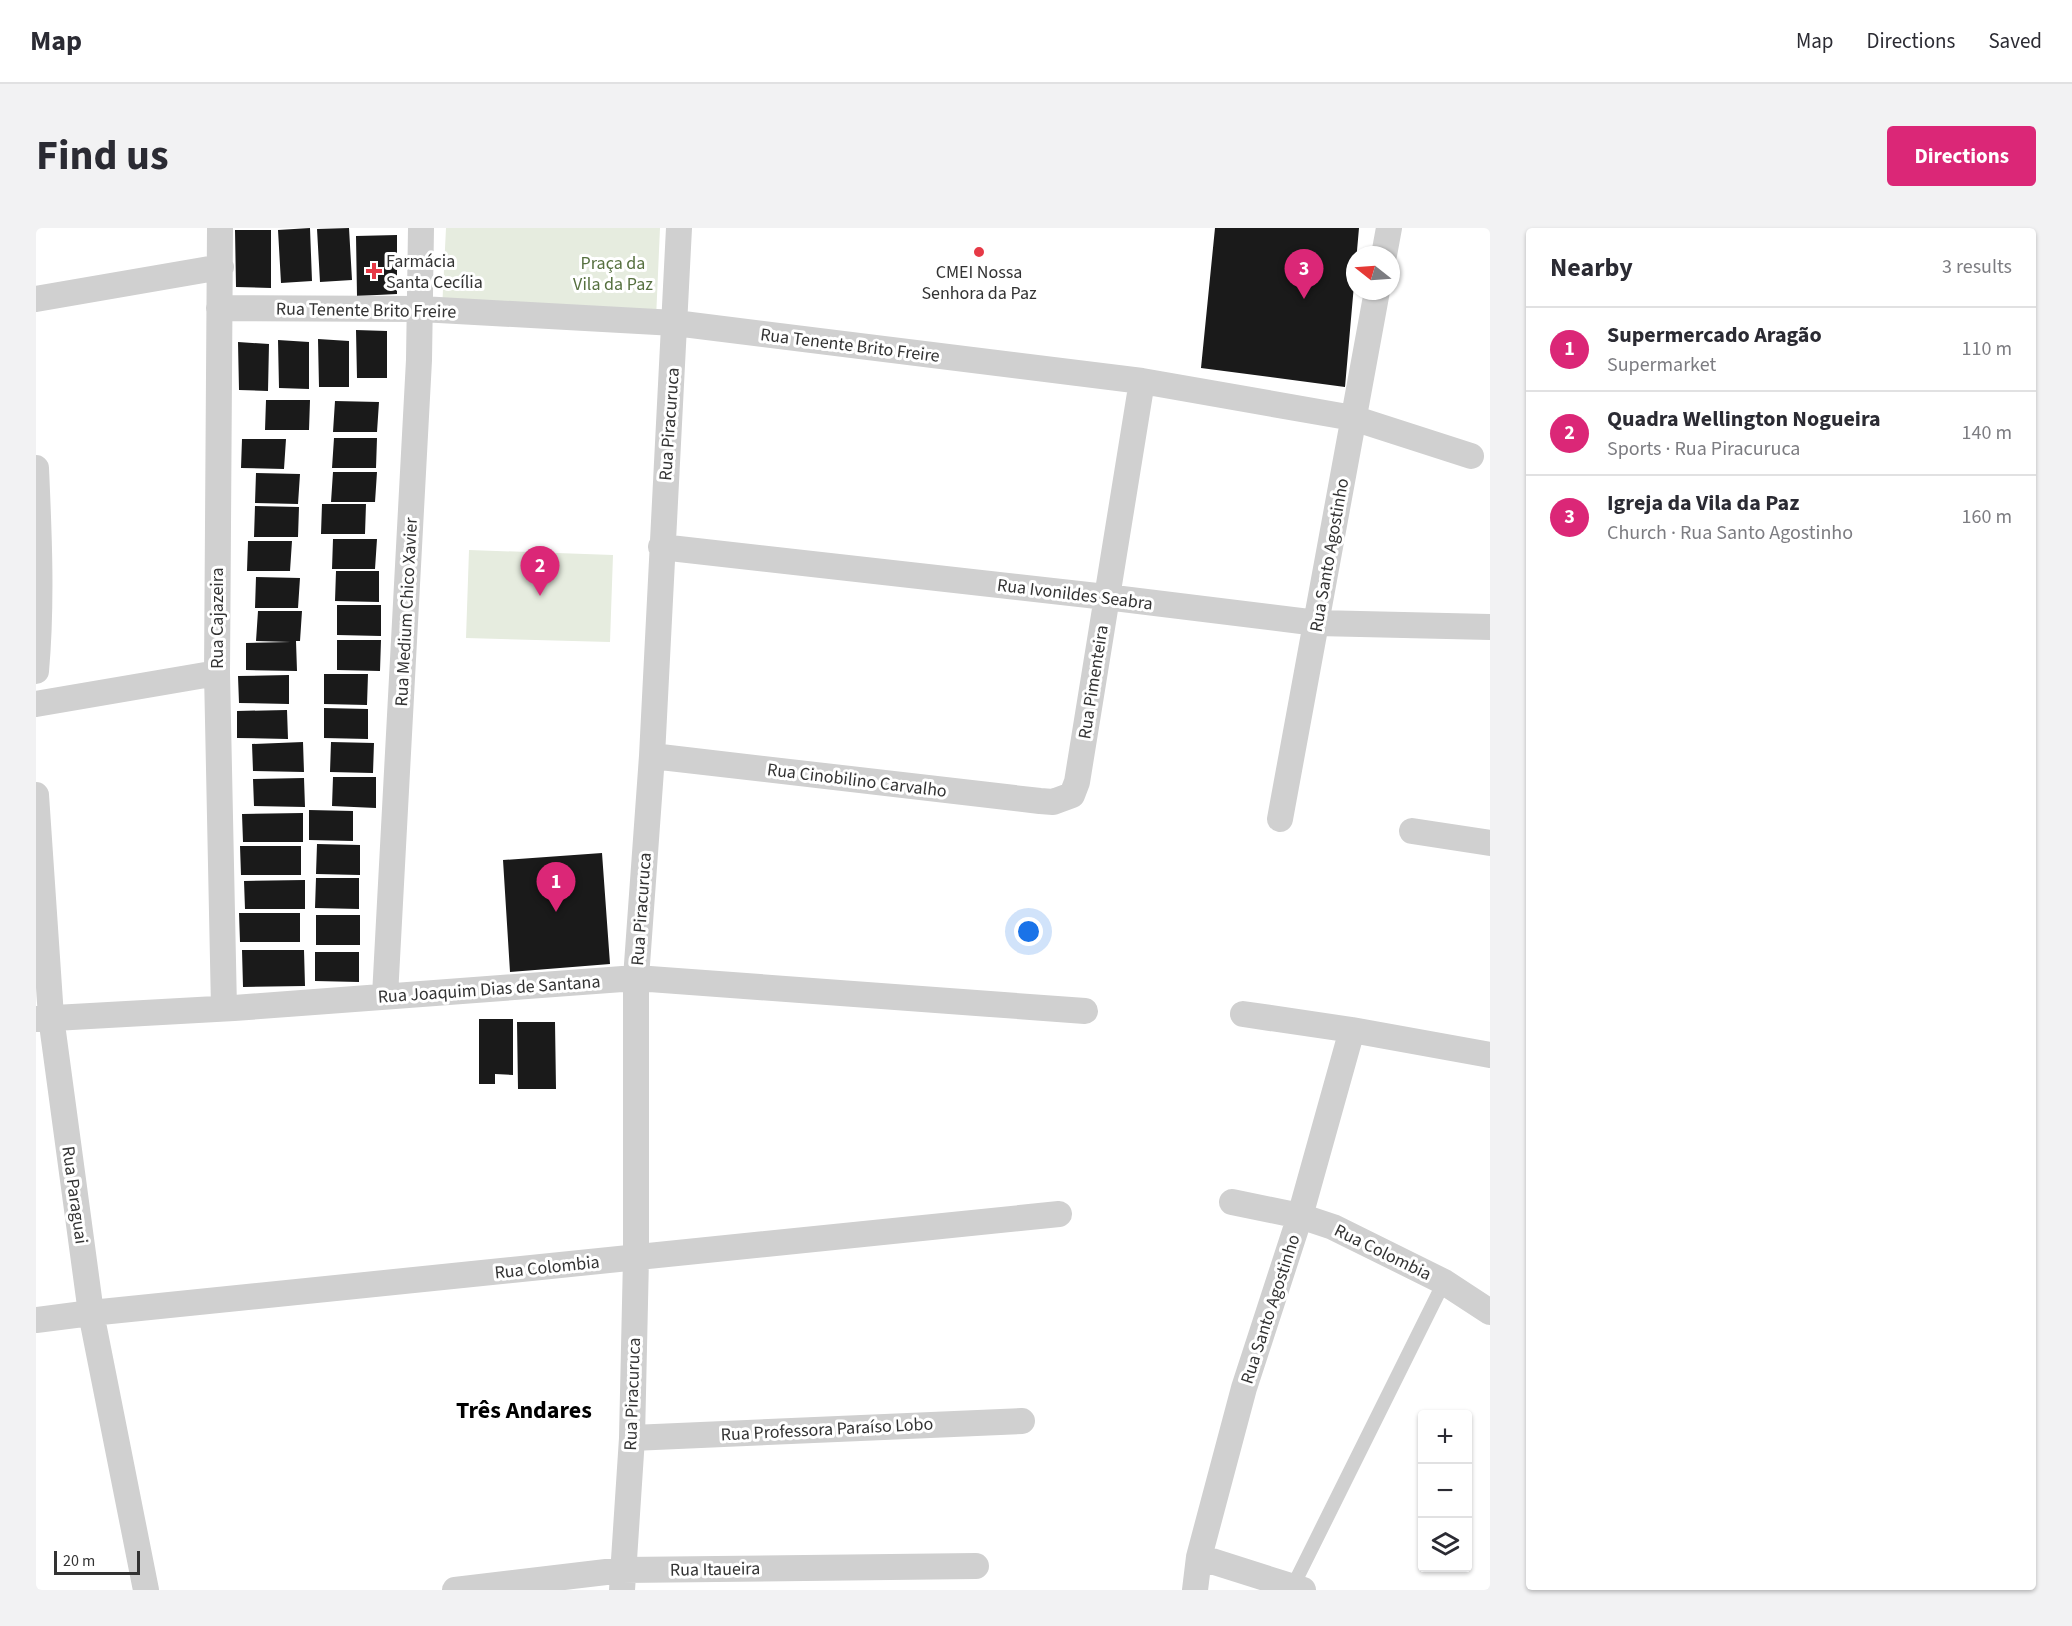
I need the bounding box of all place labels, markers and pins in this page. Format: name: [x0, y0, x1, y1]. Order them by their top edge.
marker: CMEI Nossa Senhora da Paz: [972, 245, 986, 259]
place label: Farmácia Santa Cecília: [386, 249, 483, 295]
pin: 3: [1284, 250, 1324, 299]
place label: CMEI Nossa Senhora da Paz: [921, 260, 1037, 306]
marker: Farmácia Santa Cecília: [367, 264, 381, 278]
pin: 2: [520, 546, 560, 596]
pin: 1: [536, 862, 576, 912]

